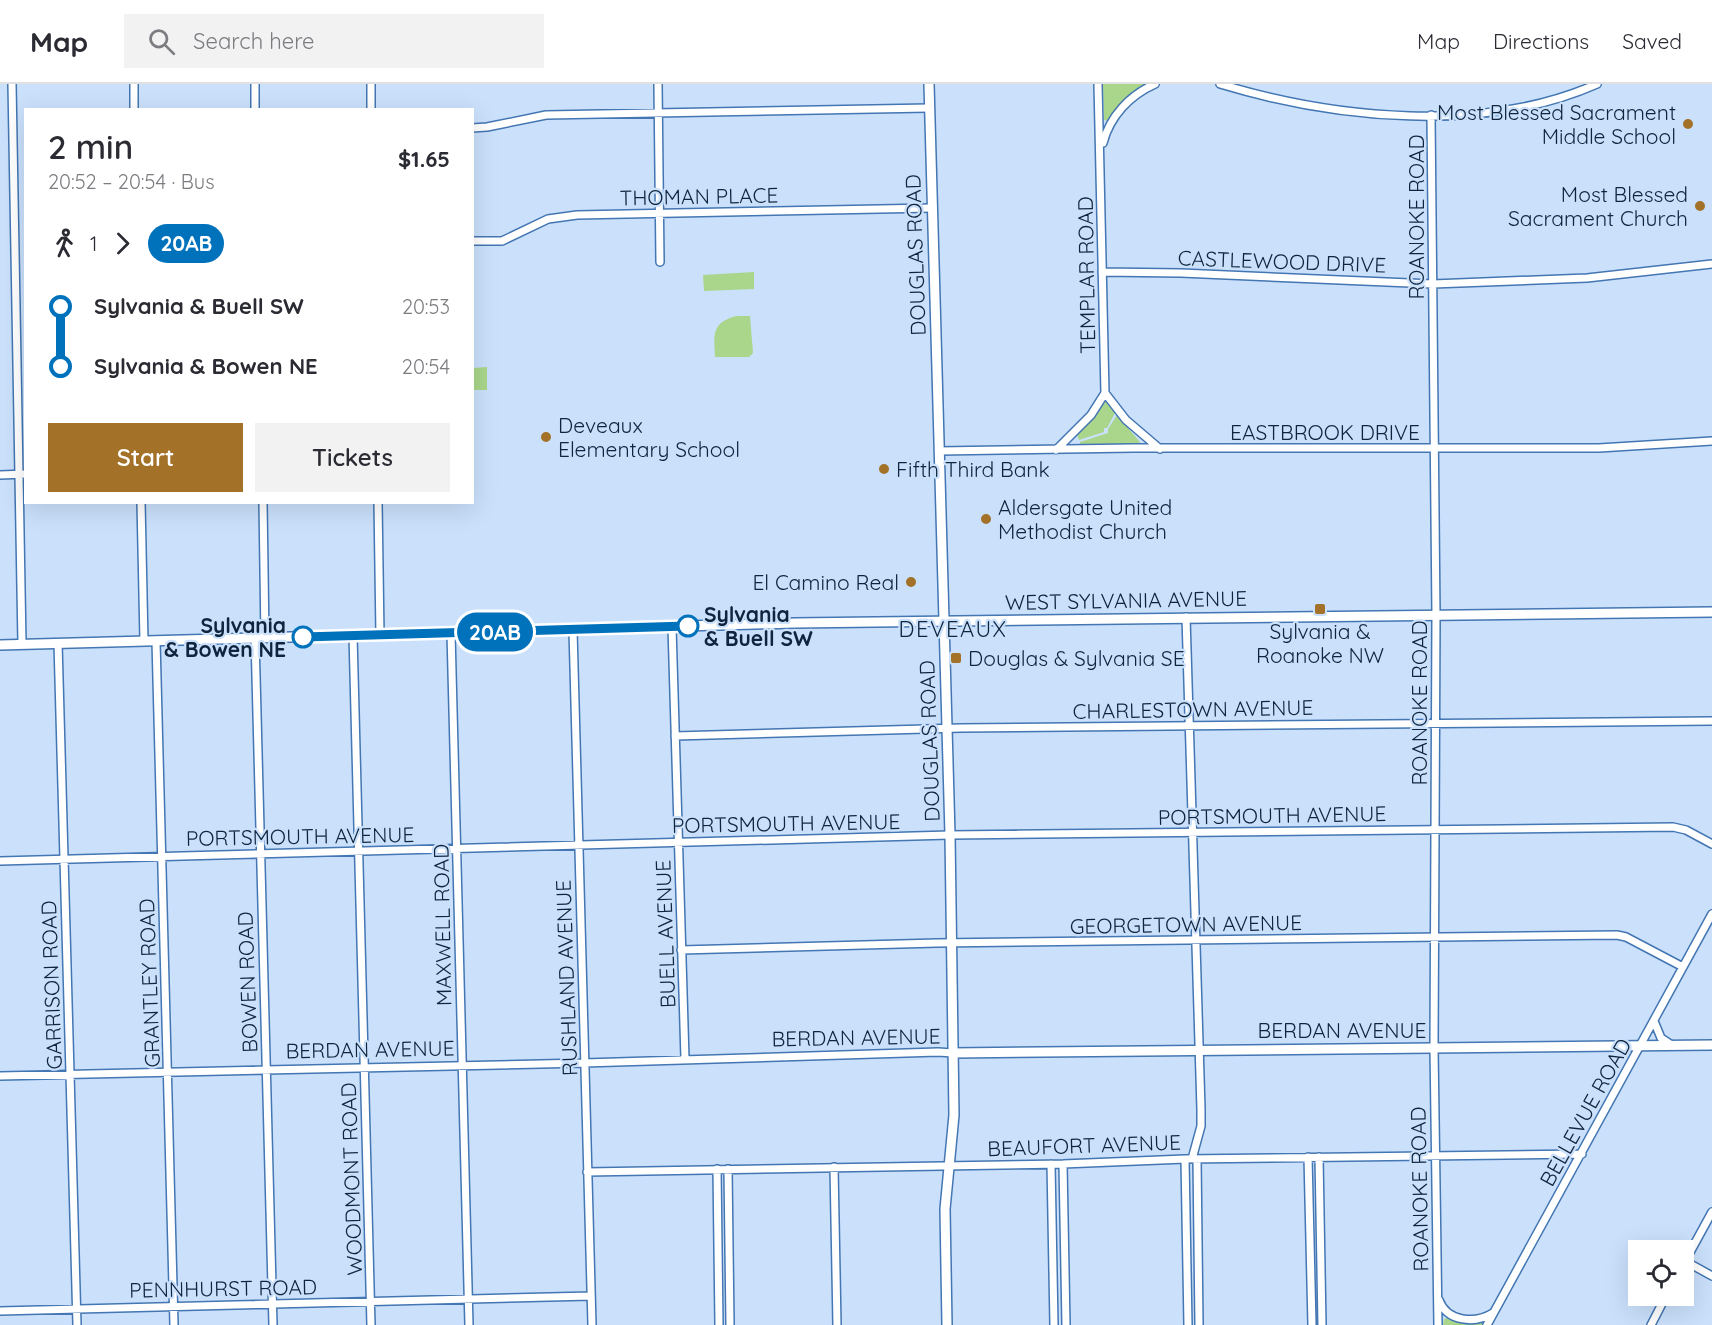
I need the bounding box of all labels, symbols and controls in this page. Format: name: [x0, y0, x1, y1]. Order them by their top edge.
search box: [124, 14, 544, 68]
text: Map: [30, 24, 88, 59]
icon: search: [145, 25, 178, 58]
text: Search here: [193, 27, 315, 55]
text: Map: [1417, 28, 1460, 54]
text: Directions: [1493, 28, 1589, 54]
text: Saved: [1622, 28, 1682, 54]
place label: Most Blessed Sacrament Middle School: [1437, 99, 1676, 149]
marker: Most Blessed Sacrament Middle School: [1681, 117, 1695, 131]
text: 2 min: [48, 126, 133, 167]
street label: ROANOKE ROAD: [1403, 134, 1429, 300]
text: $1.65: [398, 145, 450, 173]
text: 20:52 – 20:54 · Bus: [48, 169, 215, 194]
street label: DOUGLAS ROAD: [899, 174, 931, 336]
place label: Most Blessed Sacrament Church: [1508, 181, 1688, 231]
street label: THOMAN PLACE: [619, 182, 779, 210]
street label: TEMPLAR ROAD: [1072, 196, 1100, 354]
marker: Most Blessed Sacrament Church: [1693, 199, 1707, 213]
icon: walk: [48, 227, 81, 260]
icon: forward: [106, 227, 139, 260]
text: 20AB: [160, 230, 212, 256]
text: 1: [90, 231, 97, 256]
street label: CASTLEWOOD DRIVE: [1177, 244, 1387, 278]
text: Sylvania & Buell SW: [94, 292, 304, 320]
text: 20:53: [402, 294, 450, 319]
text: Sylvania & Bowen NE: [94, 352, 318, 380]
text: 20:54: [402, 354, 450, 379]
place label: Deveaux Elementary School: [558, 412, 740, 462]
street label: EASTBROOK DRIVE: [1230, 419, 1420, 445]
button: Start: [48, 423, 243, 492]
button: Tickets: [255, 423, 450, 492]
marker: Deveaux Elementary School: [539, 430, 553, 444]
place label: Fifth Third Bank: [896, 456, 1050, 482]
marker: Fifth Third Bank: [877, 462, 891, 476]
place label: Aldersgate United Methodist Church: [998, 494, 1172, 544]
marker: Aldersgate United Methodist Church: [979, 512, 993, 526]
place label: El Camino Real: [752, 569, 899, 595]
marker: El Camino Real: [904, 575, 918, 589]
street label: WEST SYLVANIA AVENUE: [1005, 585, 1247, 615]
place label: Sylvania & Buell SW: [704, 601, 813, 651]
marker: Sylvania & Roanoke NW: [1313, 602, 1327, 616]
place label: Sylvania & Bowen NE: [164, 612, 286, 662]
line badge: 20AB: [453, 612, 537, 652]
marker: Sylvania & Buell SW: [677, 615, 699, 637]
district label: DEVEAUX: [899, 615, 1007, 643]
place label: Sylvania & Roanoke NW: [1256, 618, 1384, 668]
text: 20AB: [469, 619, 521, 645]
street label: ROANOKE ROAD: [1406, 620, 1432, 786]
marker: Sylvania & Bowen NE: [292, 626, 314, 648]
place label: Douglas & Sylvania SE: [968, 645, 1185, 671]
marker: Douglas & Sylvania SE: [949, 651, 963, 665]
street label: DOUGLAS ROAD: [913, 660, 945, 822]
street label: CHARLESTOWN AVENUE: [1072, 694, 1314, 724]
street label: PORTSMOUTH AVENUE: [1158, 800, 1386, 830]
street label: PORTSMOUTH AVENUE: [672, 808, 900, 838]
street label: PORTSMOUTH AVENUE: [186, 821, 414, 851]
street label: MAXWELL ROAD: [428, 844, 456, 1006]
street label: BUELL AVENUE: [649, 859, 681, 1009]
street label: RUSHLAND AVENUE: [550, 879, 582, 1077]
street label: GRANTLEY ROAD: [133, 898, 165, 1068]
street label: GARRISON ROAD: [35, 900, 67, 1070]
street label: GEORGETOWN AVENUE: [1070, 909, 1302, 939]
street label: BOWEN ROAD: [232, 911, 262, 1053]
street label: BERDAN AVENUE: [1257, 1017, 1427, 1043]
street label: BERDAN AVENUE: [771, 1023, 941, 1051]
street label: BELLEVUE ROAD: [1534, 1034, 1636, 1190]
street label: BERDAN AVENUE: [285, 1035, 455, 1063]
street label: WOODMONT ROAD: [335, 1082, 367, 1276]
street label: ROANOKE ROAD: [1405, 1106, 1433, 1272]
street label: BEAUFORT AVENUE: [987, 1129, 1181, 1161]
map controls: [1628, 1240, 1694, 1306]
button: locate: [1628, 1240, 1694, 1306]
street label: PENNHURST ROAD: [129, 1273, 317, 1303]

